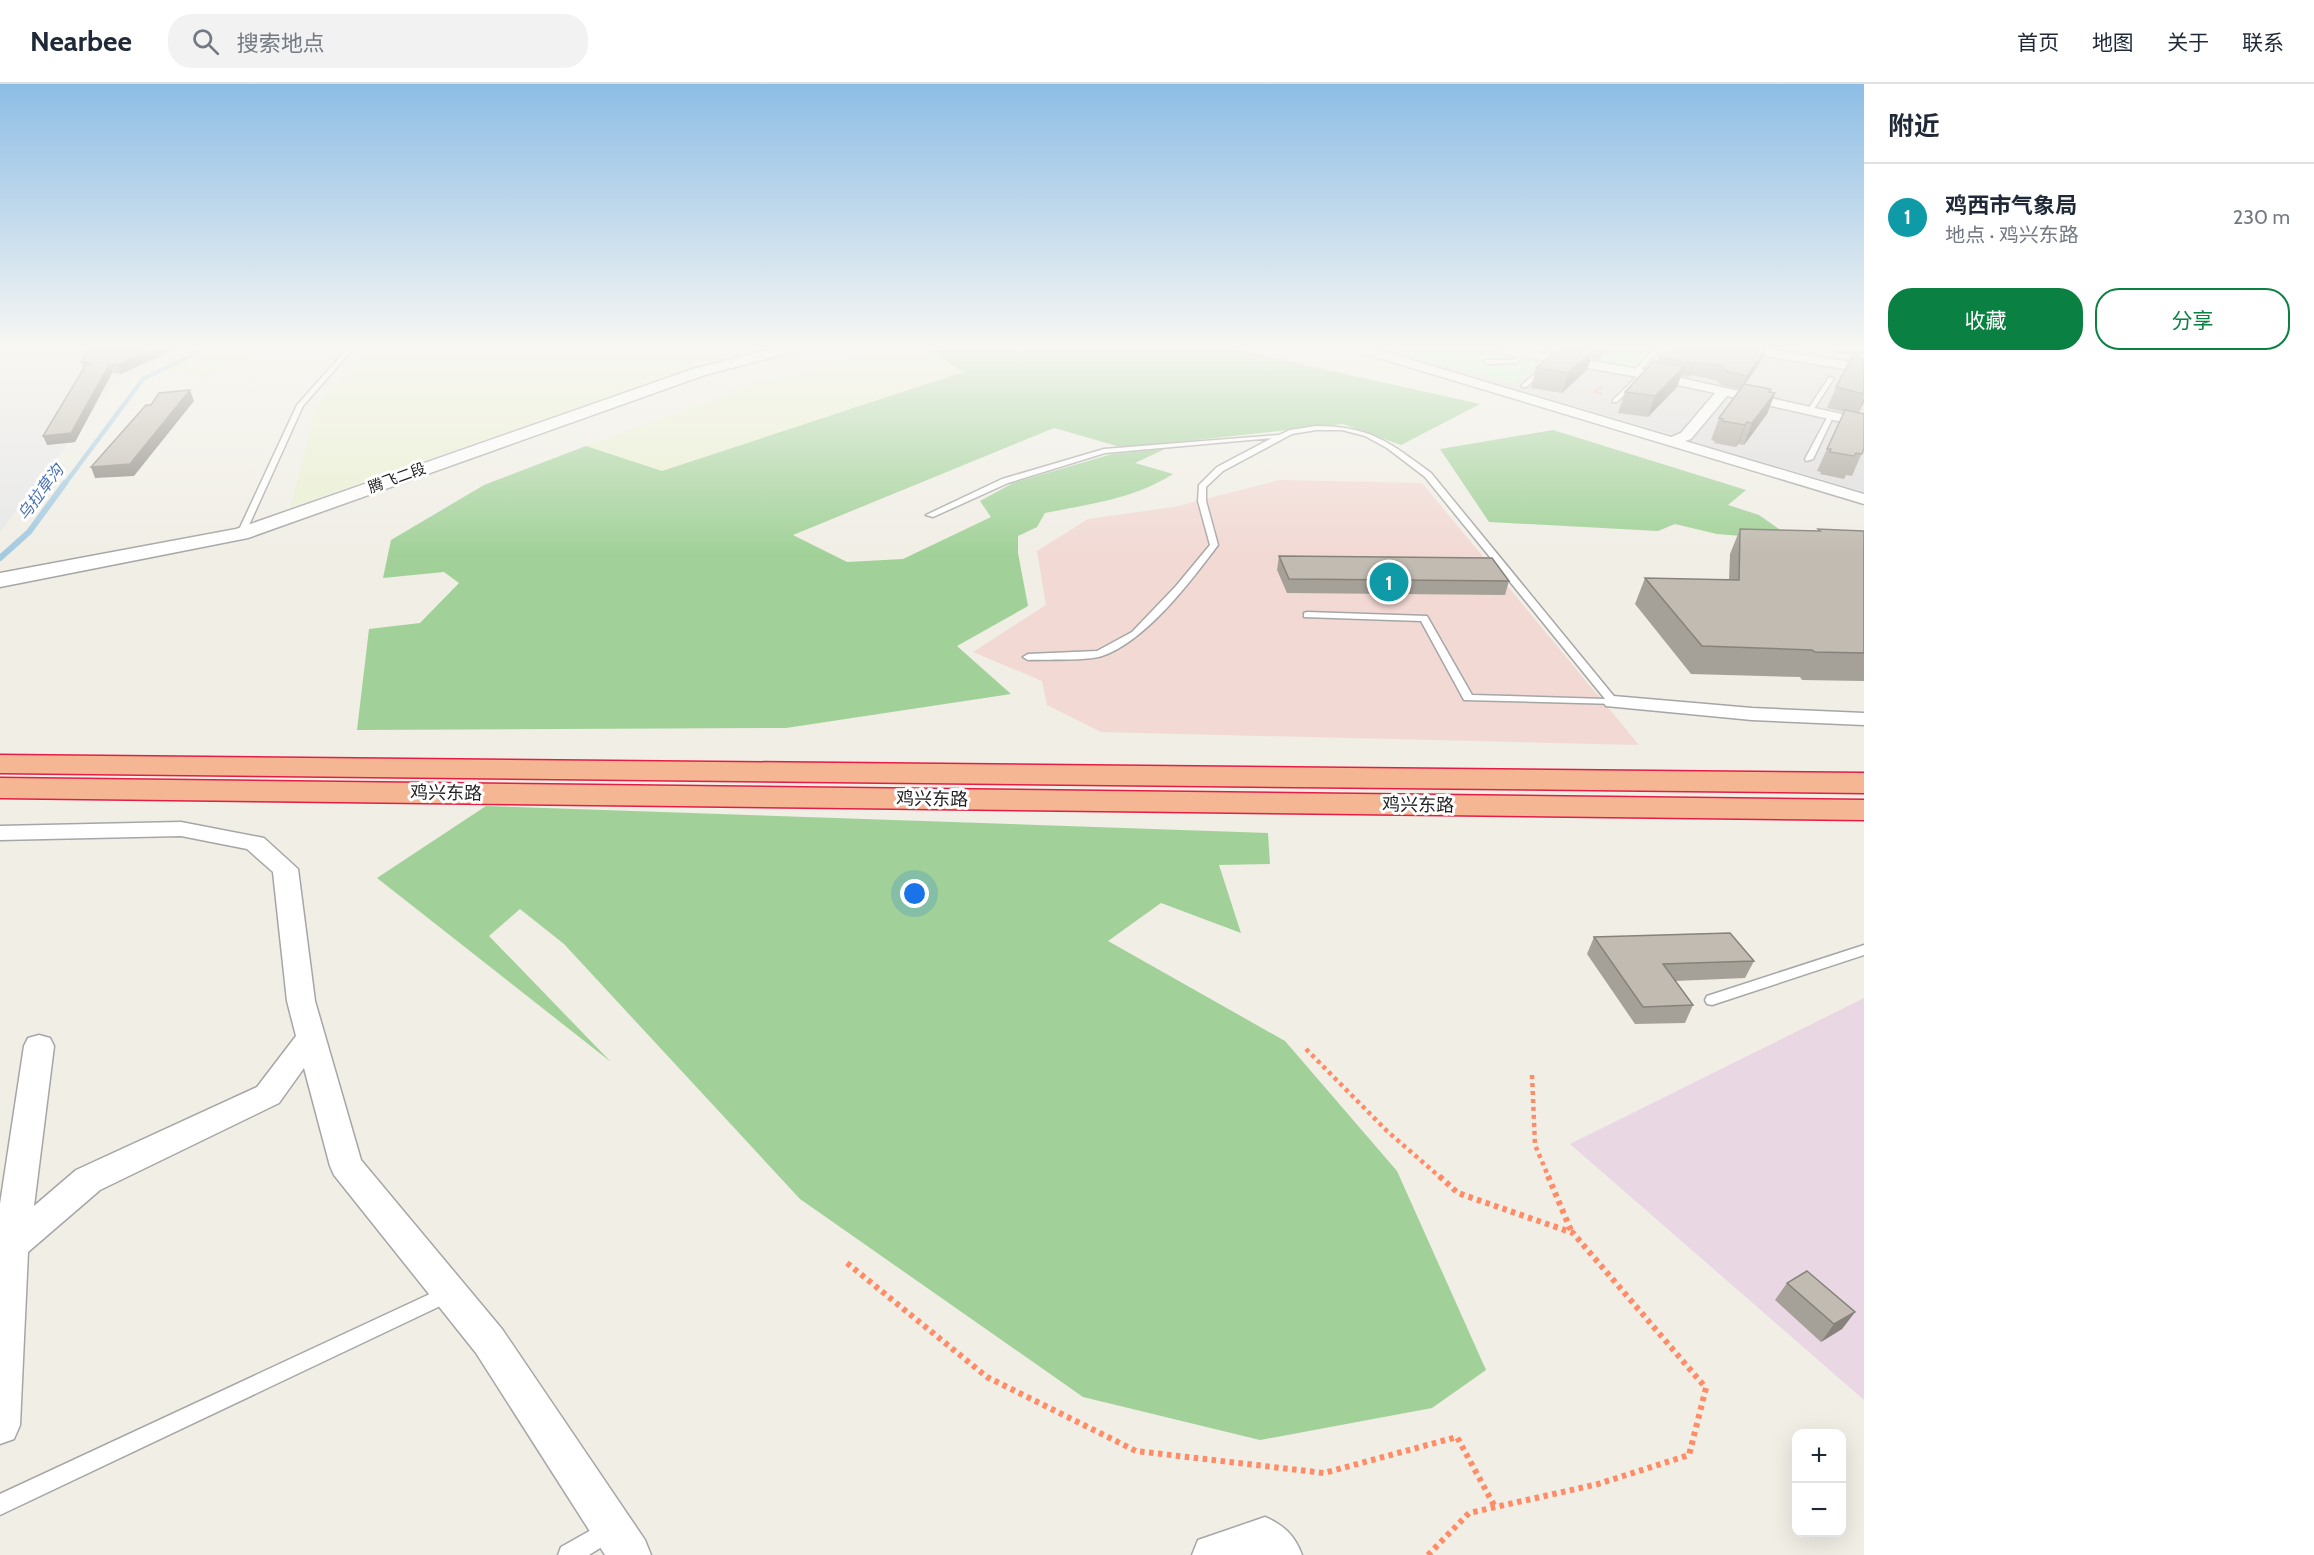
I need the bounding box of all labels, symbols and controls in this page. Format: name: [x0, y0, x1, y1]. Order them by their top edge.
search box: [168, 14, 588, 68]
text: Nearbee: [30, 24, 132, 58]
icon: search: [189, 25, 222, 58]
text: 搜索地点: [237, 30, 325, 57]
text: 首页: [2017, 30, 2059, 55]
text: 地图: [2092, 30, 2134, 55]
text: 关于: [2167, 30, 2209, 55]
text: 联系: [2242, 30, 2284, 55]
text: 附近: [1888, 110, 1940, 142]
text: 鸡西市气象局: [1945, 192, 2077, 219]
text: 1: [1904, 205, 1911, 229]
text: 230 m: [2233, 205, 2290, 229]
text: 地点 · 鸡兴东路: [1945, 223, 2079, 247]
button: 收藏: [1888, 288, 2083, 350]
button: 分享: [2095, 288, 2290, 350]
water label: 乌拉草沟: [14, 459, 68, 524]
street label: 腾飞二段: [366, 459, 428, 497]
pin: 1: [1370, 560, 1408, 604]
street label: 鸡兴东路: [410, 781, 482, 805]
street label: 鸡兴东路: [896, 787, 968, 811]
street label: 鸡兴东路: [1382, 793, 1454, 817]
your location: [900, 879, 929, 908]
map controls: [1792, 1429, 1846, 1537]
button: +: [1792, 1429, 1846, 1483]
button: −: [1792, 1483, 1846, 1537]

